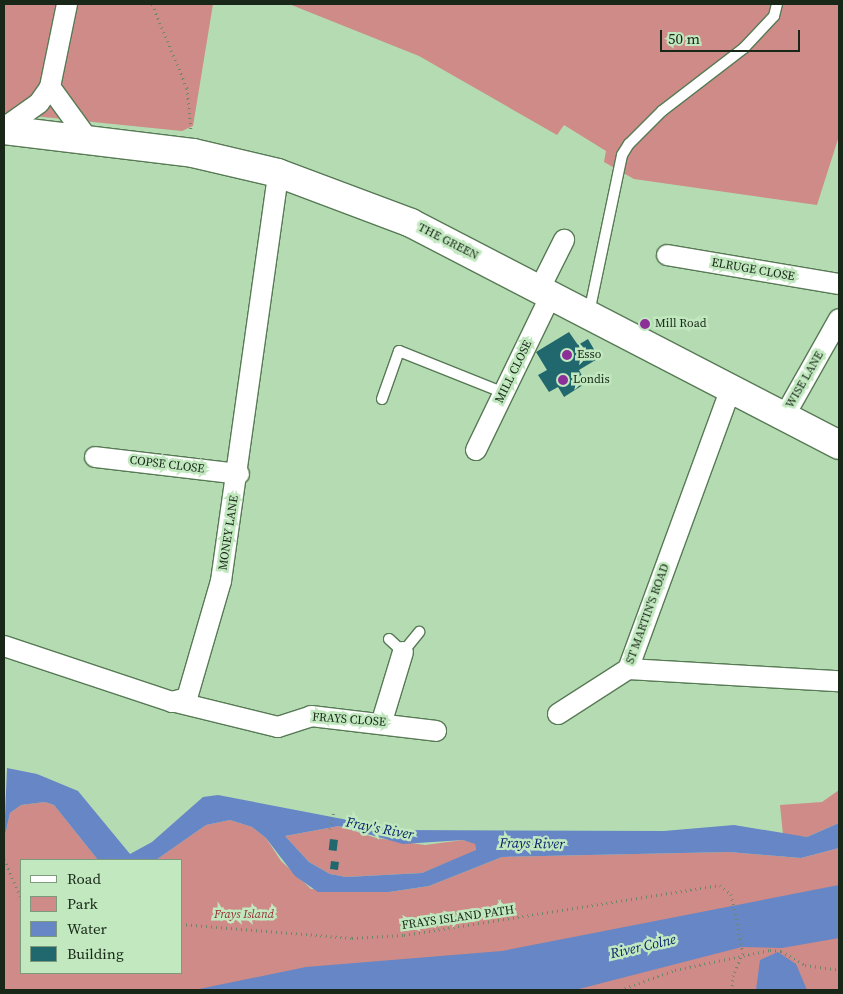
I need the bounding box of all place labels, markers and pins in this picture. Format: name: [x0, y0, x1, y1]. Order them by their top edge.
place label: Mill Road: [655, 317, 707, 331]
marker: Mill Road: [639, 318, 651, 330]
place label: Esso: [577, 348, 601, 362]
marker: Esso: [561, 349, 573, 361]
place label: Londis: [573, 373, 610, 387]
marker: Londis: [557, 374, 569, 386]

